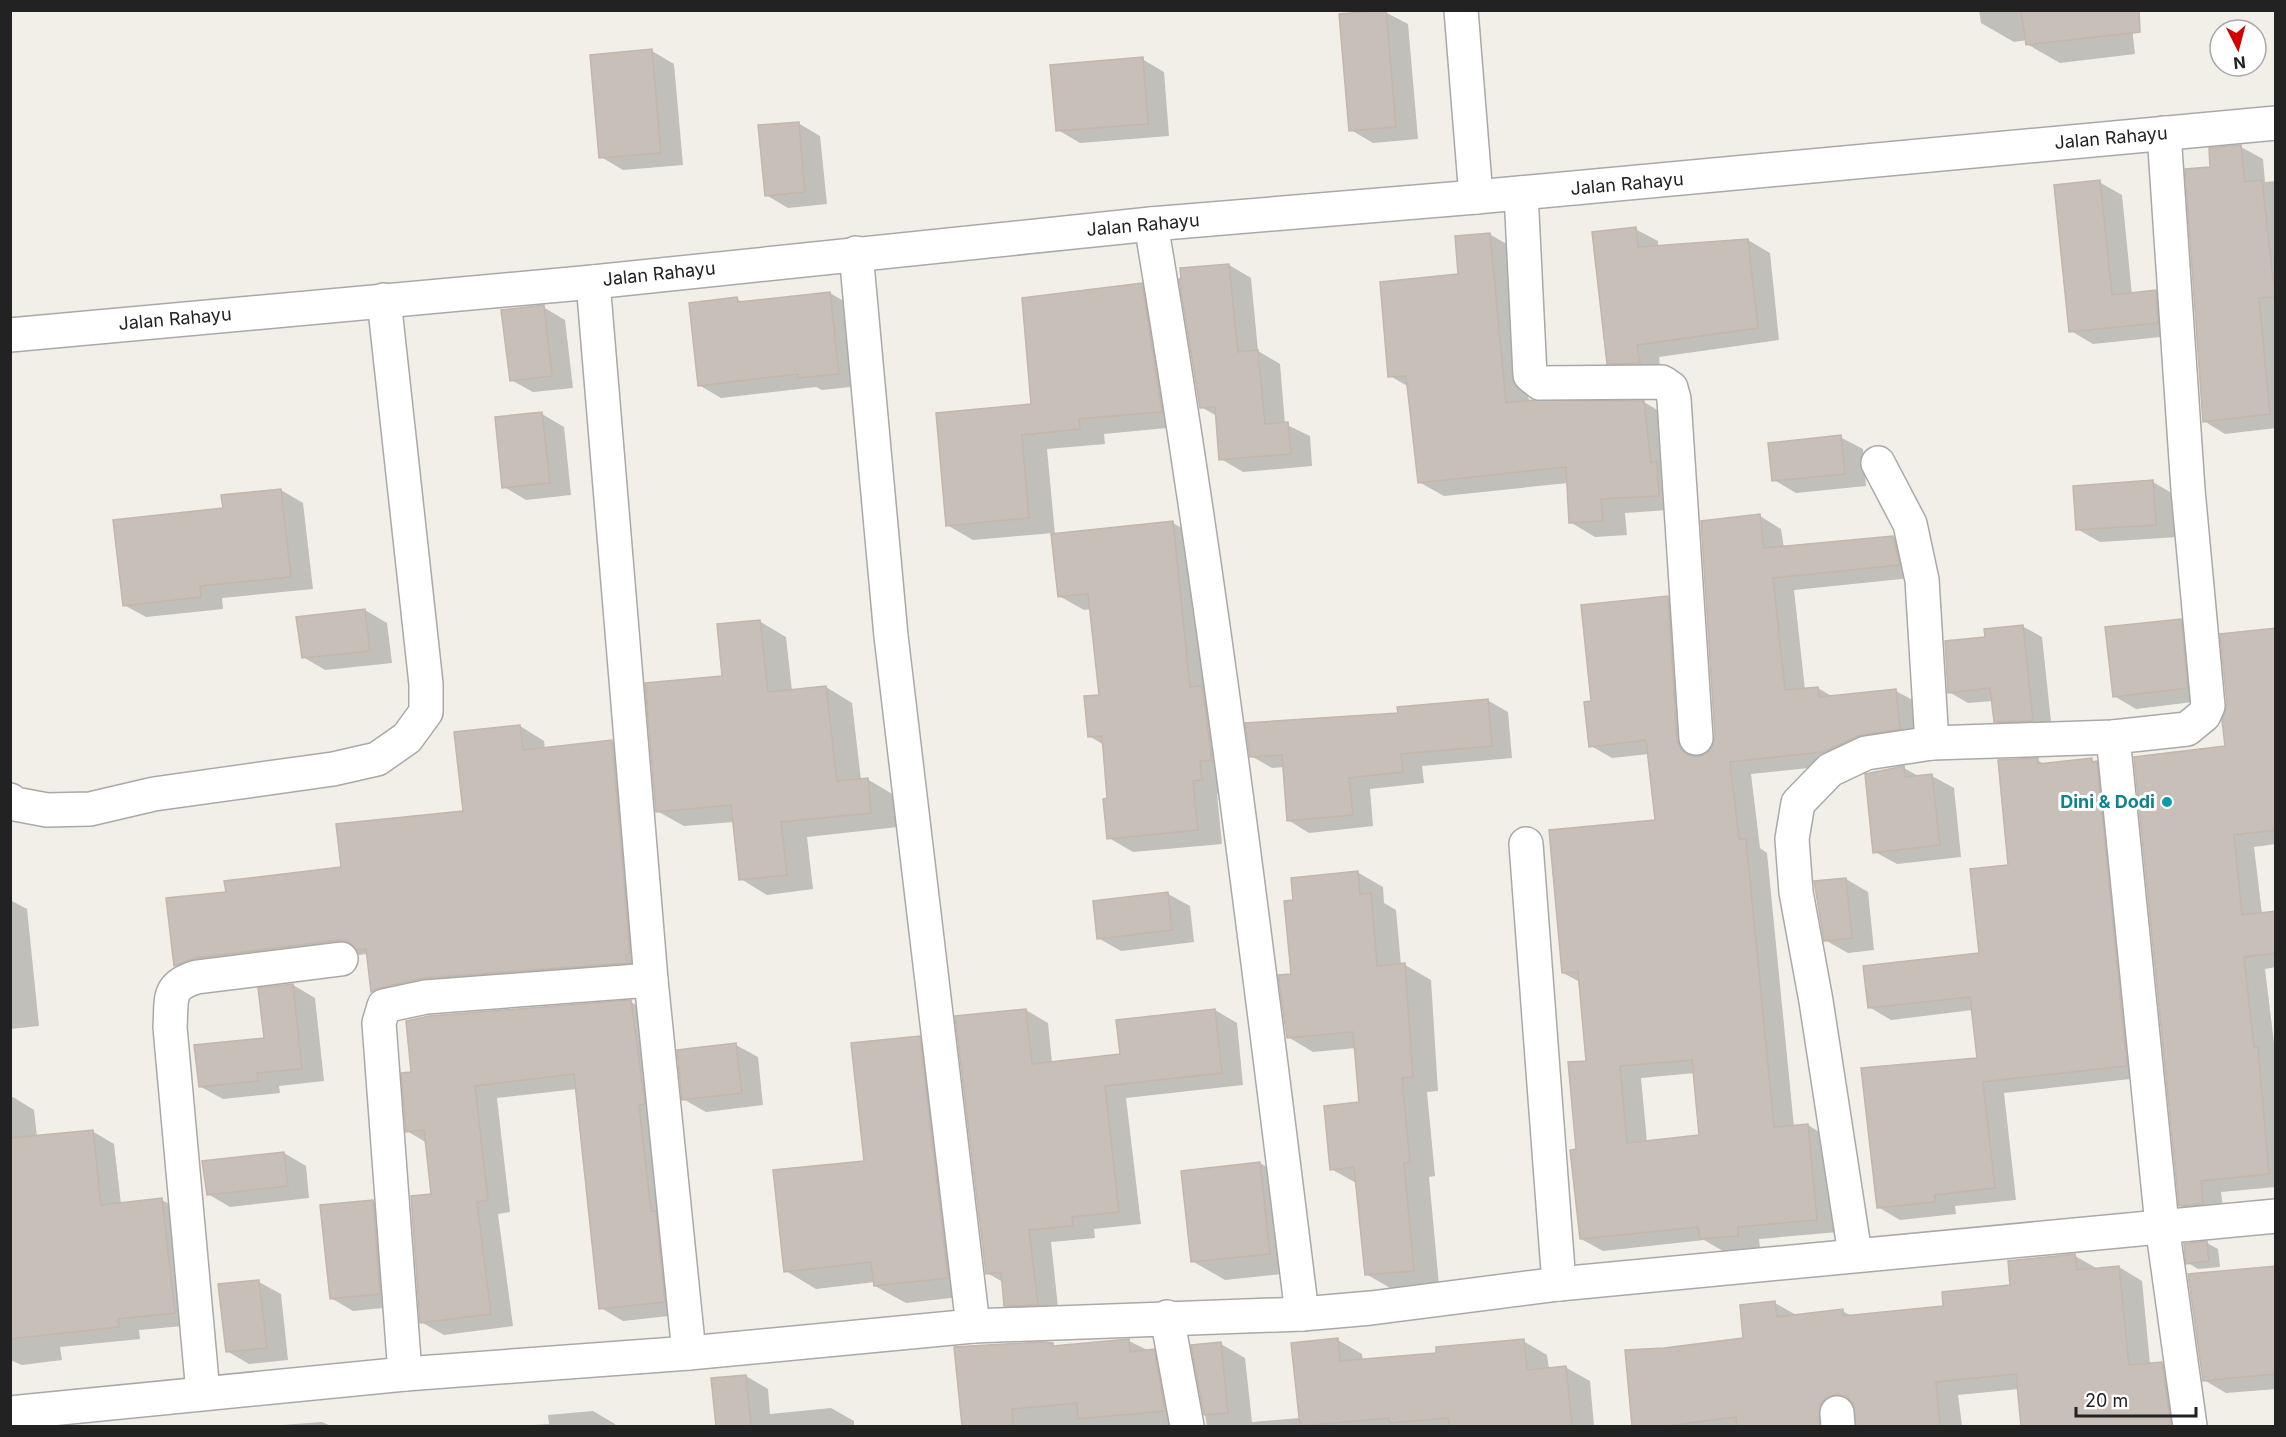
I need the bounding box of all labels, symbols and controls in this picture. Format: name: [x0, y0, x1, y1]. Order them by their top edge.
north arrow: [2208, 18, 2268, 78]
text: N: [2232, 52, 2247, 74]
street label: Jalan Rahayu: [2054, 122, 2168, 153]
street label: Jalan Rahayu: [1570, 168, 1684, 199]
street label: Jalan Rahayu: [1086, 209, 1200, 240]
street label: Jalan Rahayu: [601, 257, 716, 290]
street label: Jalan Rahayu: [118, 303, 232, 334]
place label: Dini & Dodi: [2060, 791, 2155, 812]
marker: Dini & Dodi: [2160, 795, 2174, 809]
scale bar: [2076, 1380, 2196, 1418]
text: 20 m: [2085, 1390, 2128, 1411]

